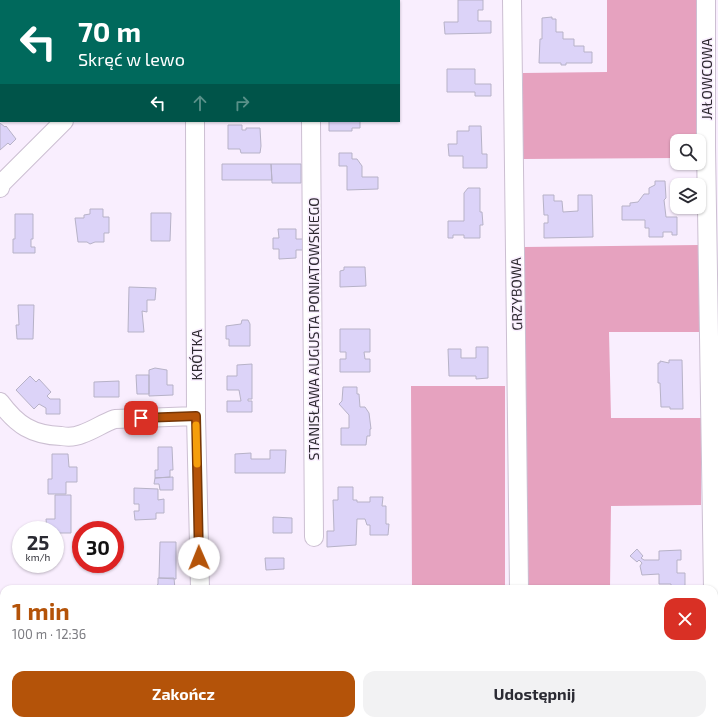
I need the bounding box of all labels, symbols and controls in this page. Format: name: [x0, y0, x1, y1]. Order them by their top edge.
text: 70 m: [78, 14, 141, 48]
icon: left: [12, 16, 64, 68]
street label: JAŁOWCOWA: [698, 38, 715, 120]
text: Skręć w lewo: [78, 48, 185, 70]
icon: left: [147, 92, 169, 114]
icon: ahead: [189, 92, 211, 114]
icon: right: [231, 92, 253, 114]
map controls: [670, 134, 706, 214]
button: search: [670, 134, 706, 170]
button: layers: [670, 178, 706, 214]
street label: STANISŁAWA AUGUSTA PONIATOWSKIEGO: [305, 197, 322, 461]
street label: GRZYBOWA: [507, 257, 525, 331]
street label: KRÓTKA: [188, 329, 205, 381]
pin: [124, 401, 158, 435]
icon: arrive: [130, 407, 152, 429]
speed limit sign: 30: [72, 521, 124, 573]
text: 25: [27, 530, 49, 554]
position arrow: [178, 537, 220, 579]
text: km/h: [26, 551, 50, 563]
text: 1 min: [12, 596, 70, 625]
button: close: [664, 598, 706, 640]
text: 100 m · 12:36: [12, 626, 86, 642]
button: Zakończ: [12, 671, 355, 717]
button: Udostępnij: [363, 671, 706, 717]

